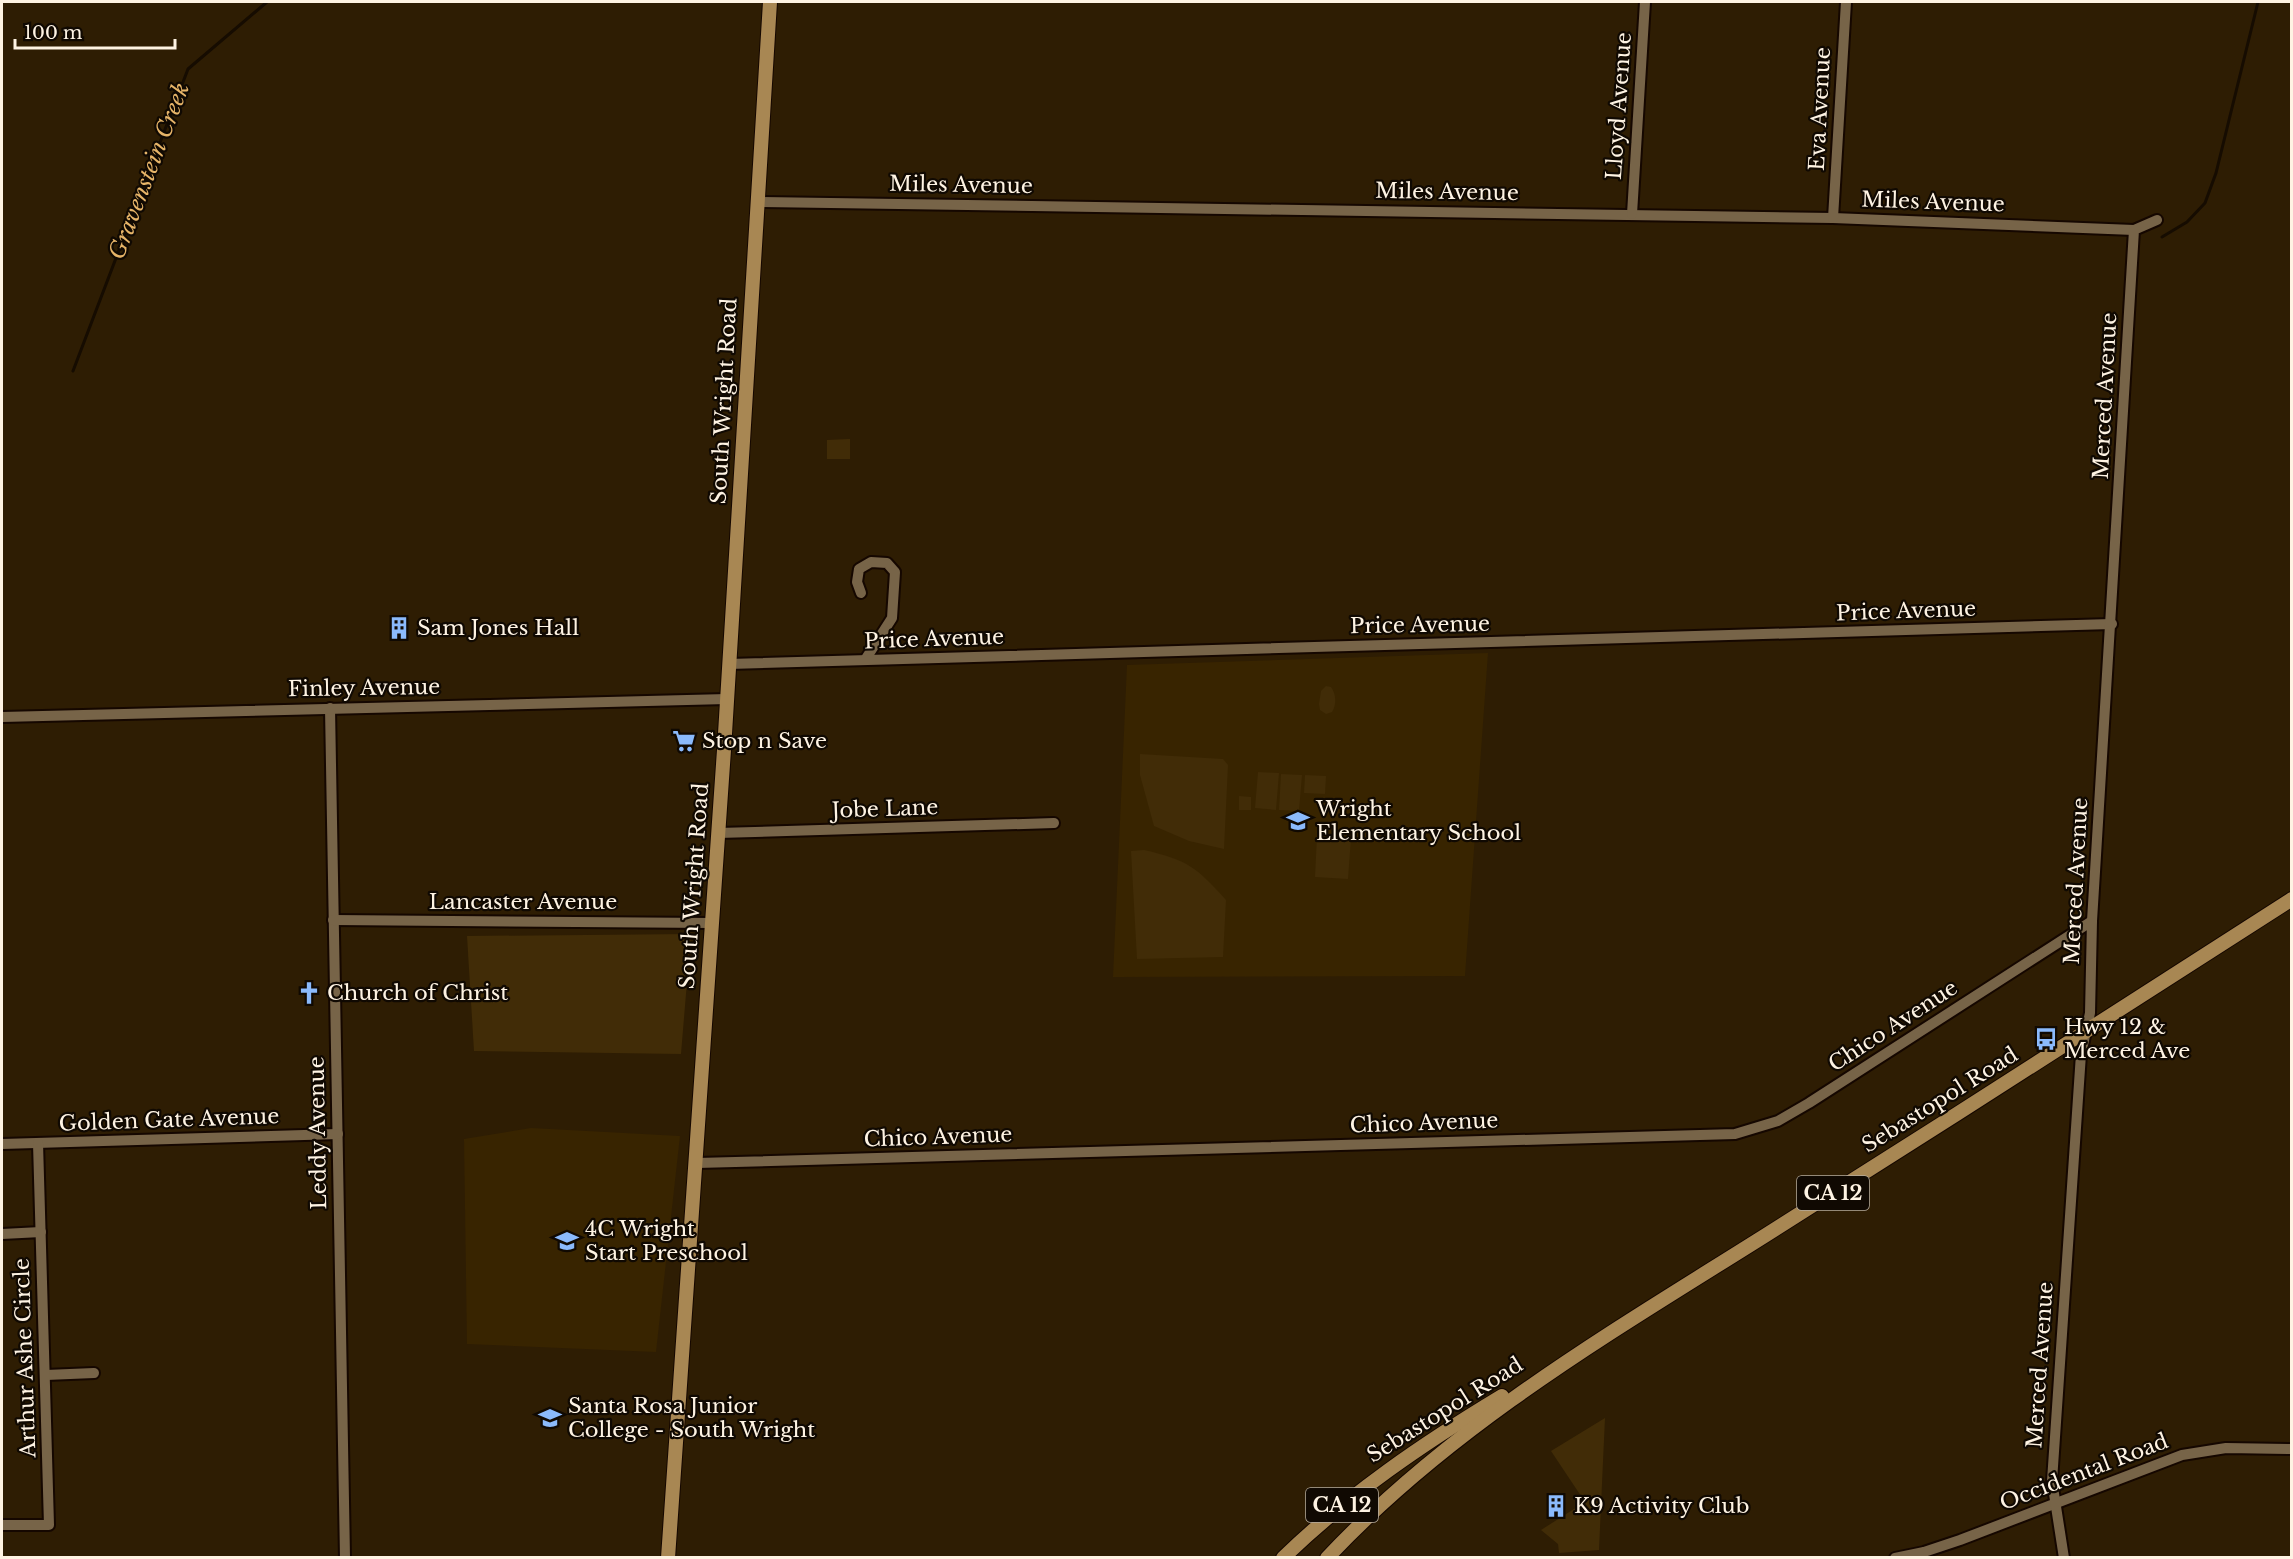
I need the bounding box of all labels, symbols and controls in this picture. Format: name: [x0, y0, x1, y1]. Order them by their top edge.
scale bar: [15, 12, 176, 50]
text: 100 m: [24, 22, 82, 44]
street label: Lloyd Avenue: [1601, 31, 1637, 181]
street label: Eva Avenue: [1804, 46, 1836, 172]
water label: Gravenstein Creek: [103, 79, 195, 263]
street label: Miles Avenue: [889, 171, 1033, 199]
street label: Miles Avenue: [1375, 178, 1519, 206]
street label: Miles Avenue: [1861, 187, 2005, 217]
street label: South Wright Road: [706, 297, 742, 505]
street label: Merced Avenue: [2088, 312, 2122, 480]
street label: Price Avenue: [1836, 596, 1976, 626]
street label: Price Avenue: [1350, 611, 1490, 639]
building icon: Sam Jones Hall: [386, 615, 412, 641]
place label: Sam Jones Hall: [417, 615, 579, 641]
street label: Price Avenue: [864, 624, 1004, 654]
street label: Finley Avenue: [288, 674, 440, 702]
supermarket icon: Stop n Save: [671, 728, 697, 754]
place label: Stop n Save: [702, 728, 827, 754]
street label: South Wright Road: [674, 782, 714, 990]
street label: Jobe Lane: [828, 794, 939, 824]
place label: Wright Elementary School: [1315, 796, 1521, 846]
street label: Merced Avenue: [2059, 797, 2093, 965]
school or university icon: Wright Elementary School: [1285, 808, 1311, 834]
street label: Lancaster Avenue: [429, 889, 617, 915]
street label: Chico Avenue: [1824, 975, 1962, 1077]
church icon: Church of Christ: [296, 980, 322, 1006]
place label: Church of Christ: [327, 980, 508, 1006]
place label: Hwy 12 & Merced Ave: [2064, 1014, 2190, 1064]
bus stop icon: Hwy 12 & Merced Ave: [2033, 1026, 2059, 1052]
street label: Sebastopol Road: [1857, 1042, 2023, 1158]
street label: Leddy Avenue: [304, 1056, 332, 1210]
street label: Golden Gate Avenue: [58, 1103, 280, 1137]
street label: Chico Avenue: [1349, 1107, 1499, 1139]
street label: Chico Avenue: [863, 1121, 1013, 1153]
road number: CA 12: [1797, 1176, 1869, 1210]
place label: 4C Wright Start Preschool: [585, 1216, 748, 1266]
school or university icon: 4C Wright Start Preschool: [554, 1228, 580, 1254]
street label: Arthur Ashe Circle: [9, 1258, 42, 1459]
street label: Merced Avenue: [2021, 1281, 2059, 1449]
street label: Sebastopol Road: [1362, 1352, 1528, 1468]
place label: Santa Rosa Junior College - South Wright: [568, 1393, 815, 1443]
school or university icon: Santa Rosa Junior College - South Wright: [537, 1405, 563, 1431]
street label: Occidental Road: [1996, 1428, 2172, 1516]
road number: CA 12: [1306, 1488, 1378, 1522]
building icon: K9 Activity Club: [1543, 1493, 1569, 1519]
place label: K9 Activity Club: [1574, 1493, 1749, 1519]

